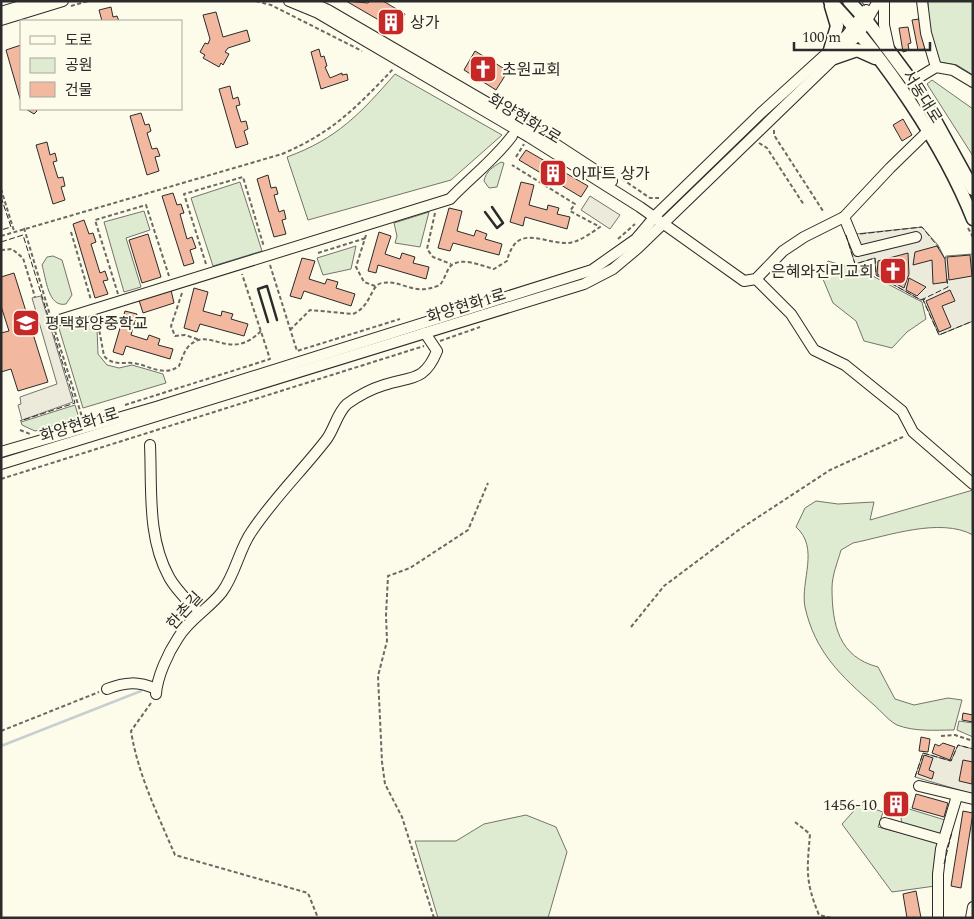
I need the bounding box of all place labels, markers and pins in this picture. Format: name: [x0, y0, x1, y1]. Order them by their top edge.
building icon: 상가: [376, 7, 406, 37]
place label: 상가: [410, 11, 440, 35]
church icon: 초원교회: [468, 54, 498, 84]
place label: 초원교회: [502, 58, 561, 82]
building icon: 아파트 상가: [538, 158, 568, 188]
place label: 아파트 상가: [572, 162, 650, 186]
church icon: 은혜와진리교회: [878, 256, 908, 286]
place label: 은혜와진리교회: [771, 260, 874, 284]
school or university icon: 평택화양중학교: [11, 308, 41, 338]
place label: 평택화양중학교: [45, 312, 148, 336]
building icon: 1456-10: [881, 789, 911, 819]
place label: 1456-10: [823, 793, 877, 817]

